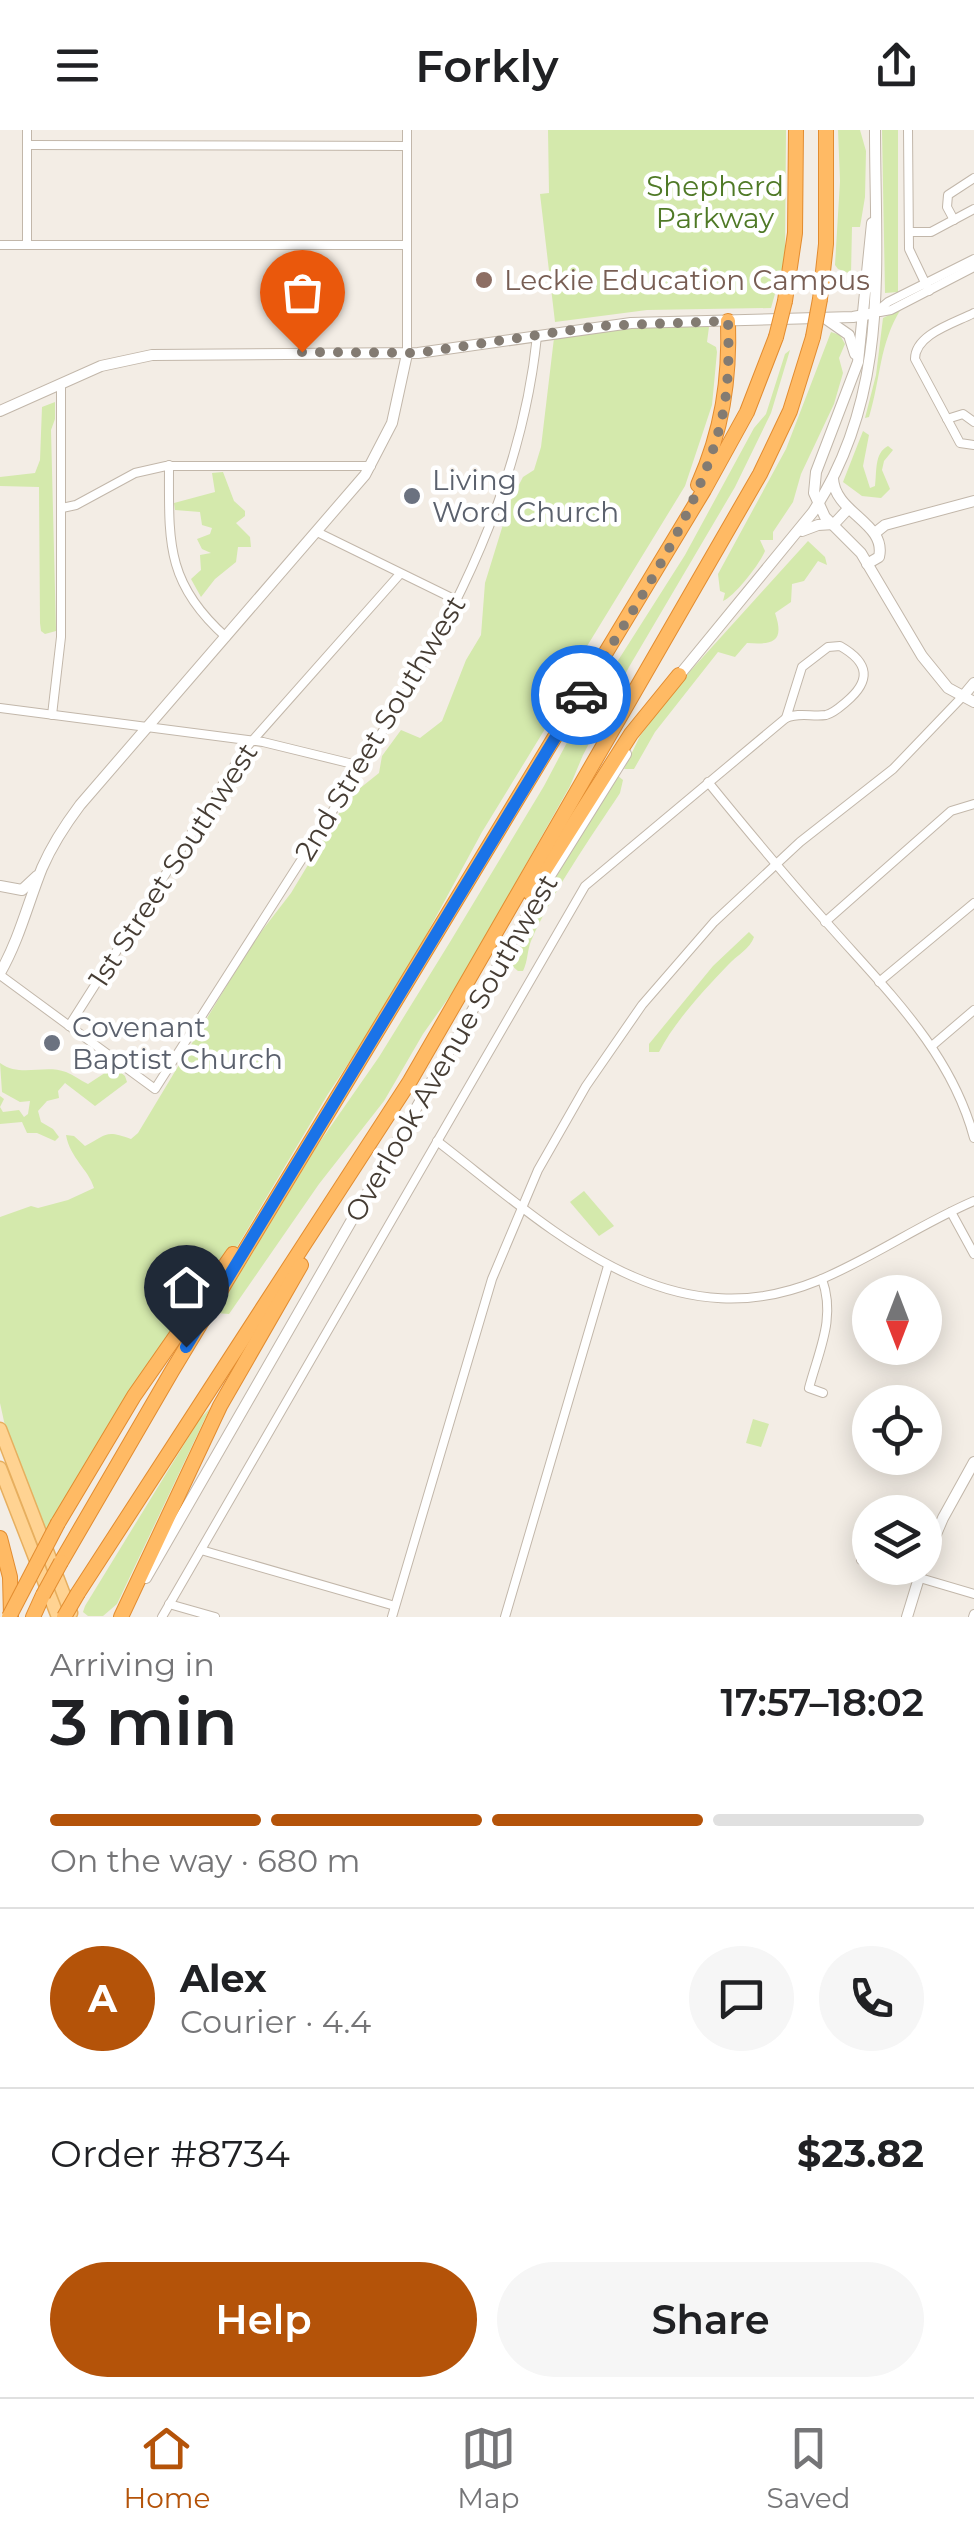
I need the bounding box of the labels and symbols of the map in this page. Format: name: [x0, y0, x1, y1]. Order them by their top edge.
park label: Shepherd Parkway: [646, 169, 784, 235]
pin: [260, 250, 345, 353]
place label: Leckie Education Campus: [504, 263, 870, 297]
marker: Leckie Education Campus: [473, 269, 495, 291]
place label: Living Word Church: [432, 463, 619, 529]
marker: Living Word Church: [401, 485, 423, 507]
street label: 2nd Street Southwest: [287, 589, 473, 867]
courier: [531, 645, 631, 745]
street label: 1st Street Southwest: [81, 737, 265, 993]
street label: Overlook Avenue Southwest: [337, 868, 565, 1228]
place label: Covenant Baptist Church: [72, 1010, 283, 1076]
marker: Covenant Baptist Church: [41, 1032, 63, 1054]
pin: [144, 1245, 229, 1348]
north arrow: [852, 1275, 942, 1365]

